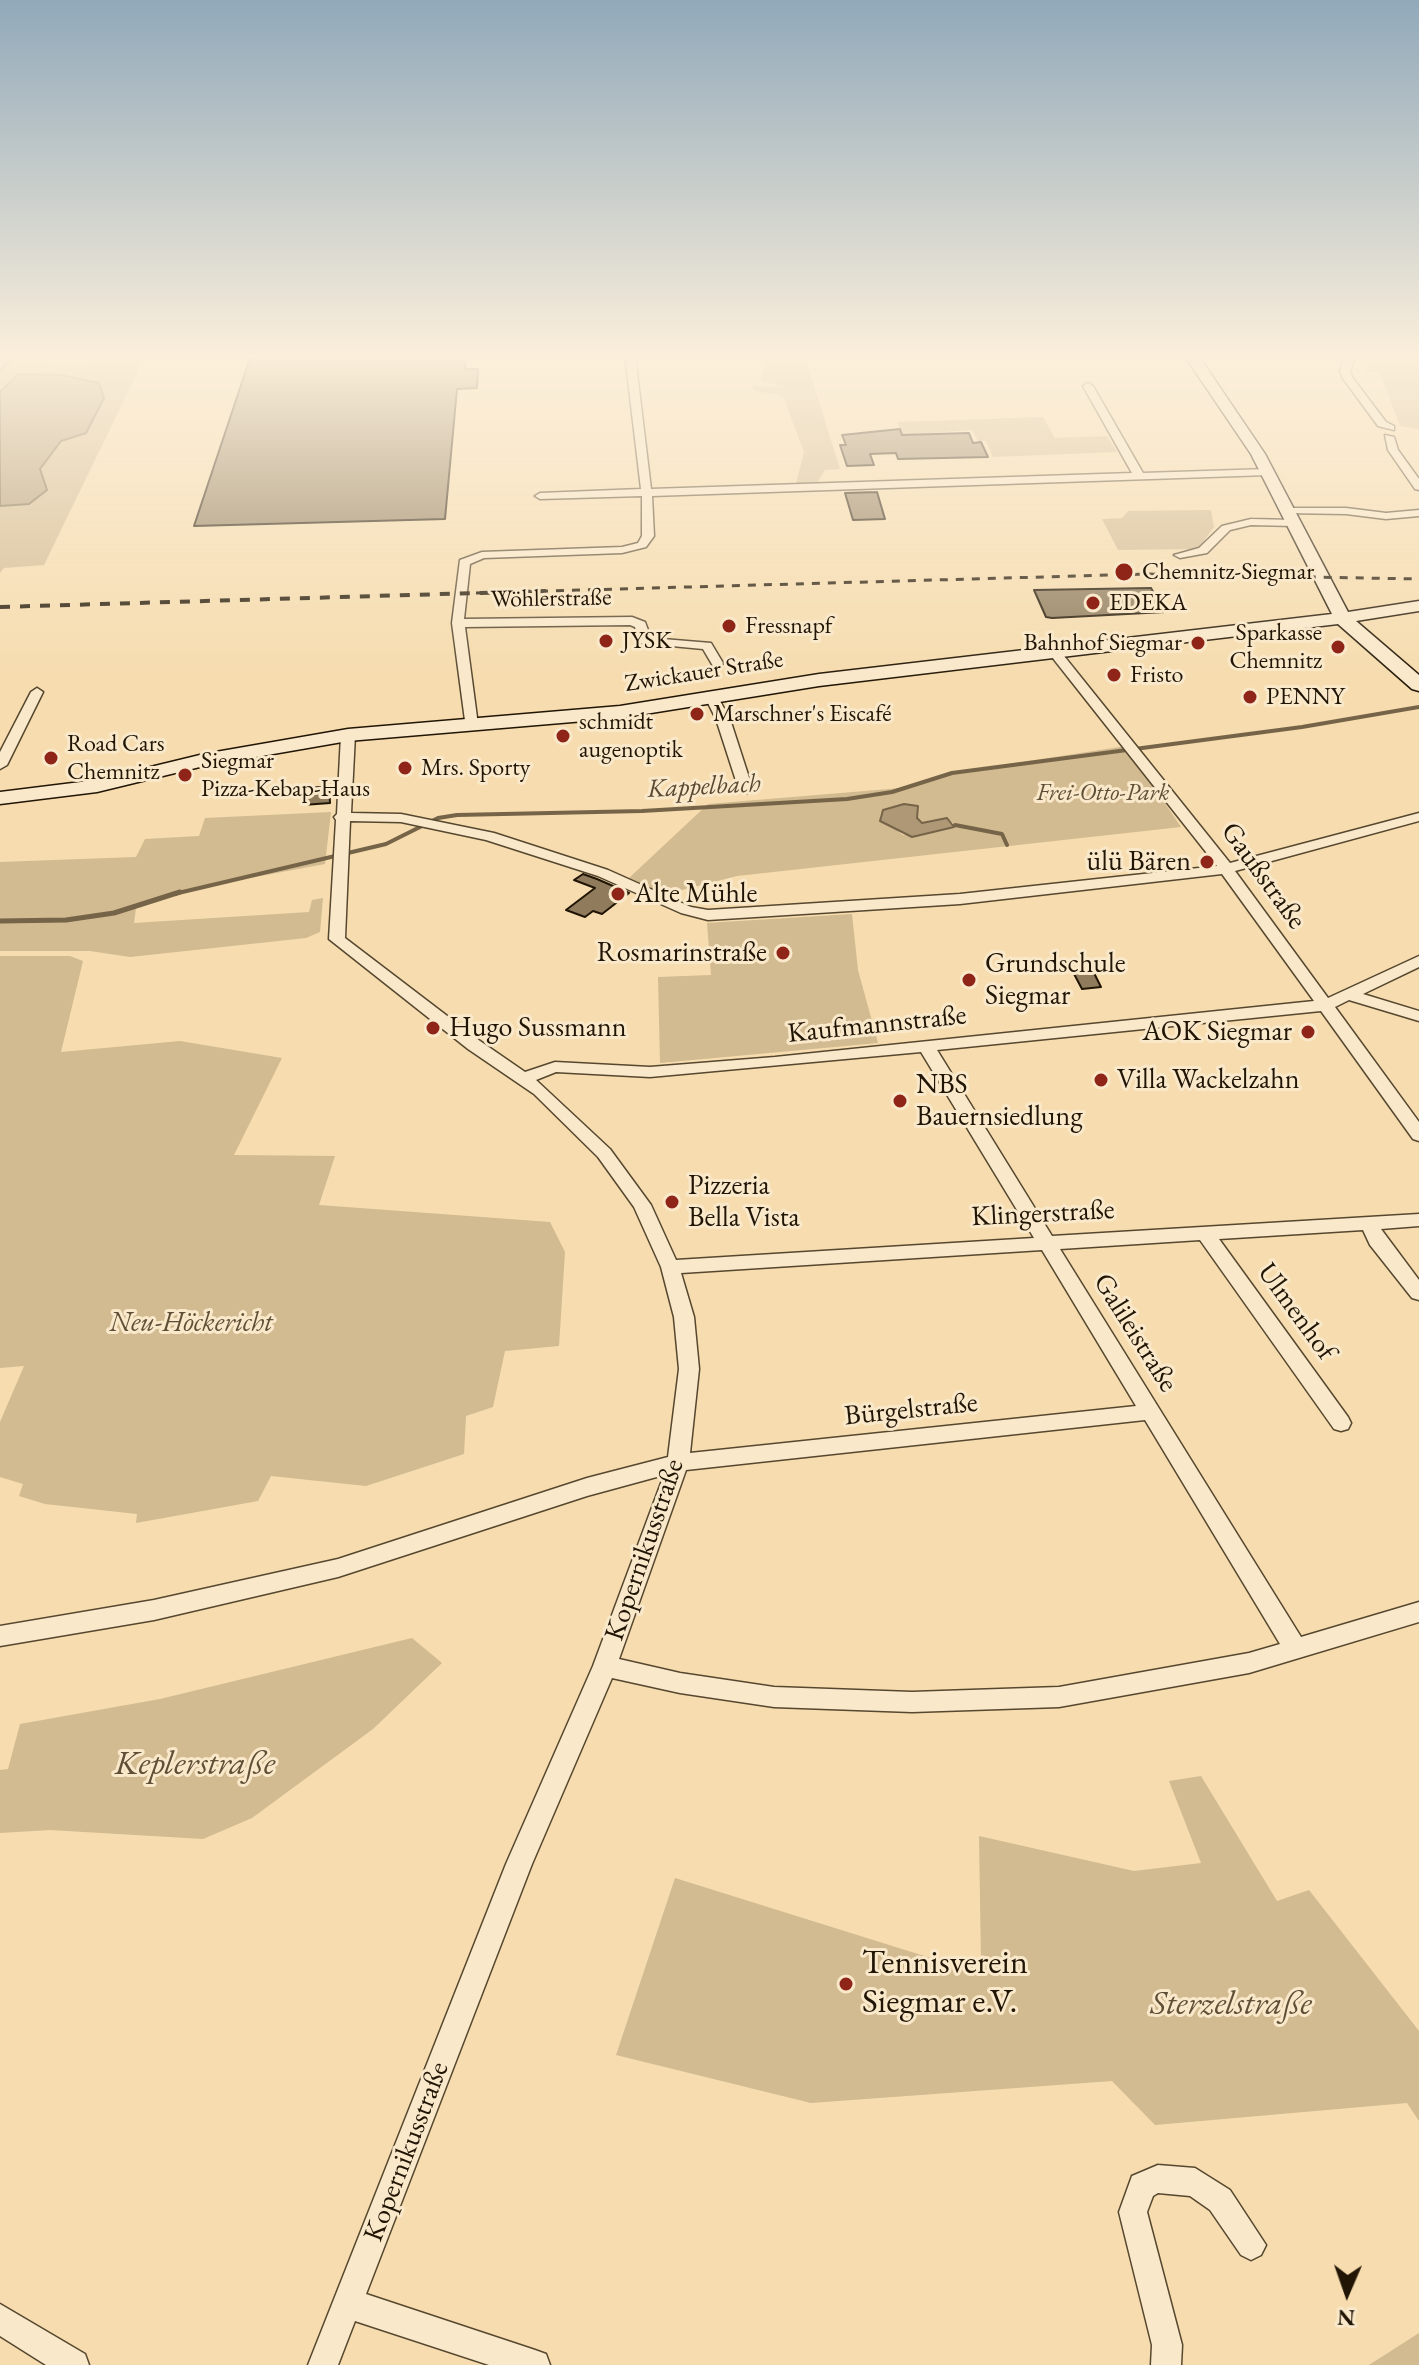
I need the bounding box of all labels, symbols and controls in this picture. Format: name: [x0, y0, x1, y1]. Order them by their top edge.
place label: Chemnitz-Siegmar: [1142, 558, 1314, 586]
marker: Chemnitz-Siegmar: [1113, 561, 1135, 583]
street label: Wöhlerstraße: [490, 584, 612, 614]
place label: EDEKA: [1109, 589, 1187, 617]
marker: EDEKA: [1084, 594, 1102, 612]
place label: Fressnapf: [745, 612, 833, 640]
marker: Fressnapf: [720, 617, 738, 635]
place label: Sparkasse Chemnitz: [1229, 619, 1322, 675]
place label: JYSK: [622, 627, 672, 655]
place label: Bahnhof Siegmar: [1024, 629, 1182, 657]
marker: JYSK: [597, 632, 615, 650]
marker: Bahnhof Siegmar: [1189, 634, 1207, 652]
marker: Sparkasse Chemnitz: [1329, 638, 1347, 656]
street label: Zwickauer Straße: [623, 645, 785, 699]
place label: Fristo: [1130, 661, 1183, 689]
marker: Fristo: [1105, 666, 1123, 684]
place label: PENNY: [1266, 683, 1345, 711]
marker: PENNY: [1241, 688, 1259, 706]
place label: Marschner's Eiscafé: [713, 700, 892, 728]
marker: Marschner's Eiscafé: [688, 705, 706, 723]
place label: schmidt augenoptik: [579, 708, 683, 764]
marker: schmidt augenoptik: [554, 727, 572, 745]
place label: Road Cars Chemnitz: [67, 730, 164, 786]
place label: Siegmar Pizza-Kebap-Haus: [201, 747, 370, 803]
marker: Road Cars Chemnitz: [42, 749, 60, 767]
place label: Mrs. Sporty: [421, 754, 530, 782]
marker: Mrs. Sporty: [396, 759, 414, 777]
marker: Siegmar Pizza-Kebap-Haus: [176, 766, 194, 784]
water label: Kappelbach: [647, 768, 761, 806]
park label: Frei-Otto-Park: [1036, 779, 1170, 807]
street label: Gaußstraße: [1213, 816, 1313, 936]
place label: ülü Bären: [1087, 845, 1191, 879]
marker: ülü Bären: [1198, 853, 1216, 871]
place label: Alte Mühle: [634, 877, 757, 911]
marker: Alte Mühle: [609, 885, 627, 903]
place label: Rosmarinstraße: [597, 936, 767, 970]
marker: Rosmarinstraße: [774, 944, 792, 962]
place label: Grundschule Siegmar: [985, 947, 1126, 1013]
marker: Grundschule Siegmar: [960, 971, 978, 989]
street label: Kaufmannstraße: [786, 999, 968, 1051]
place label: Hugo Sussmann: [449, 1011, 626, 1045]
place label: AOK Siegmar: [1142, 1015, 1292, 1049]
marker: Hugo Sussmann: [424, 1019, 442, 1037]
marker: AOK Siegmar: [1299, 1023, 1317, 1041]
place label: Villa Wackelzahn: [1117, 1063, 1299, 1097]
place label: NBS Bauernsiedlung: [916, 1068, 1083, 1134]
marker: Villa Wackelzahn: [1092, 1071, 1110, 1089]
marker: NBS Bauernsiedlung: [891, 1092, 909, 1110]
place label: Pizzeria Bella Vista: [688, 1169, 800, 1235]
marker: Pizzeria Bella Vista: [663, 1193, 681, 1211]
street label: Klingerstraße: [971, 1193, 1115, 1235]
street label: Ulmenhof: [1249, 1257, 1343, 1367]
street label: Galileistraße: [1085, 1268, 1185, 1398]
park label: Neu-Höckericht: [109, 1306, 273, 1340]
street label: Bürgelstraße: [843, 1386, 979, 1434]
street label: Kopernikusstraße: [598, 1455, 692, 1645]
park label: Keplerstraße: [115, 1745, 275, 1785]
place label: Tennisverein Siegmar e.V.: [862, 1944, 1028, 2024]
marker: Tennisverein Siegmar e.V.: [837, 1975, 855, 1993]
park label: Sterzelstraße: [1150, 1985, 1312, 2025]
street label: Kopernikusstraße: [357, 2057, 457, 2247]
north arrow: [1307, 2253, 1387, 2333]
text: N: [1337, 2303, 1356, 2332]

